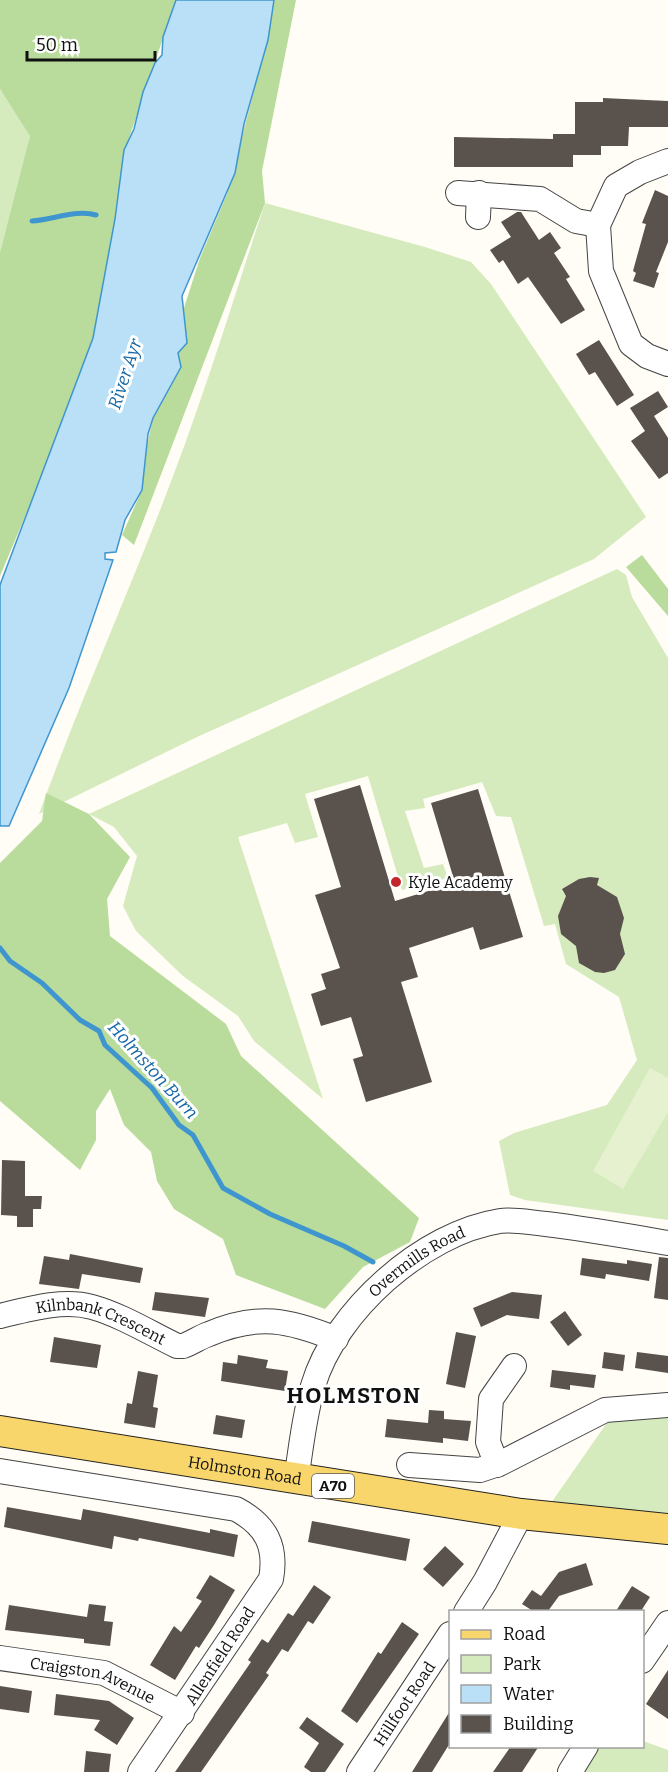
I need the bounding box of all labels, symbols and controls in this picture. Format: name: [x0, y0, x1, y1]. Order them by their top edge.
scale bar: [27, 24, 154, 62]
text: 50 m: [36, 34, 78, 56]
water label: River Ayr: [103, 336, 147, 412]
place label: Kyle Academy: [408, 873, 513, 892]
marker: Kyle Academy: [389, 875, 403, 889]
water label: Holmston Burn: [103, 1017, 203, 1123]
street label: Overmills Road: [364, 1222, 468, 1301]
street label: Kilnbank Crescent: [34, 1294, 169, 1348]
district label: HOLMSTON: [286, 1382, 422, 1409]
street label: Holmston Road: [187, 1452, 304, 1489]
road number: A70: [312, 1474, 354, 1498]
street label: Allenfield Road: [181, 1603, 259, 1709]
legend: [449, 1610, 644, 1748]
text: Road: [503, 1623, 546, 1645]
street label: Craigston Avenue: [29, 1653, 158, 1707]
text: Park: [503, 1653, 542, 1675]
street label: Hillfoot Road: [369, 1657, 439, 1749]
text: Water: [503, 1683, 554, 1705]
text: Building: [503, 1713, 574, 1735]

